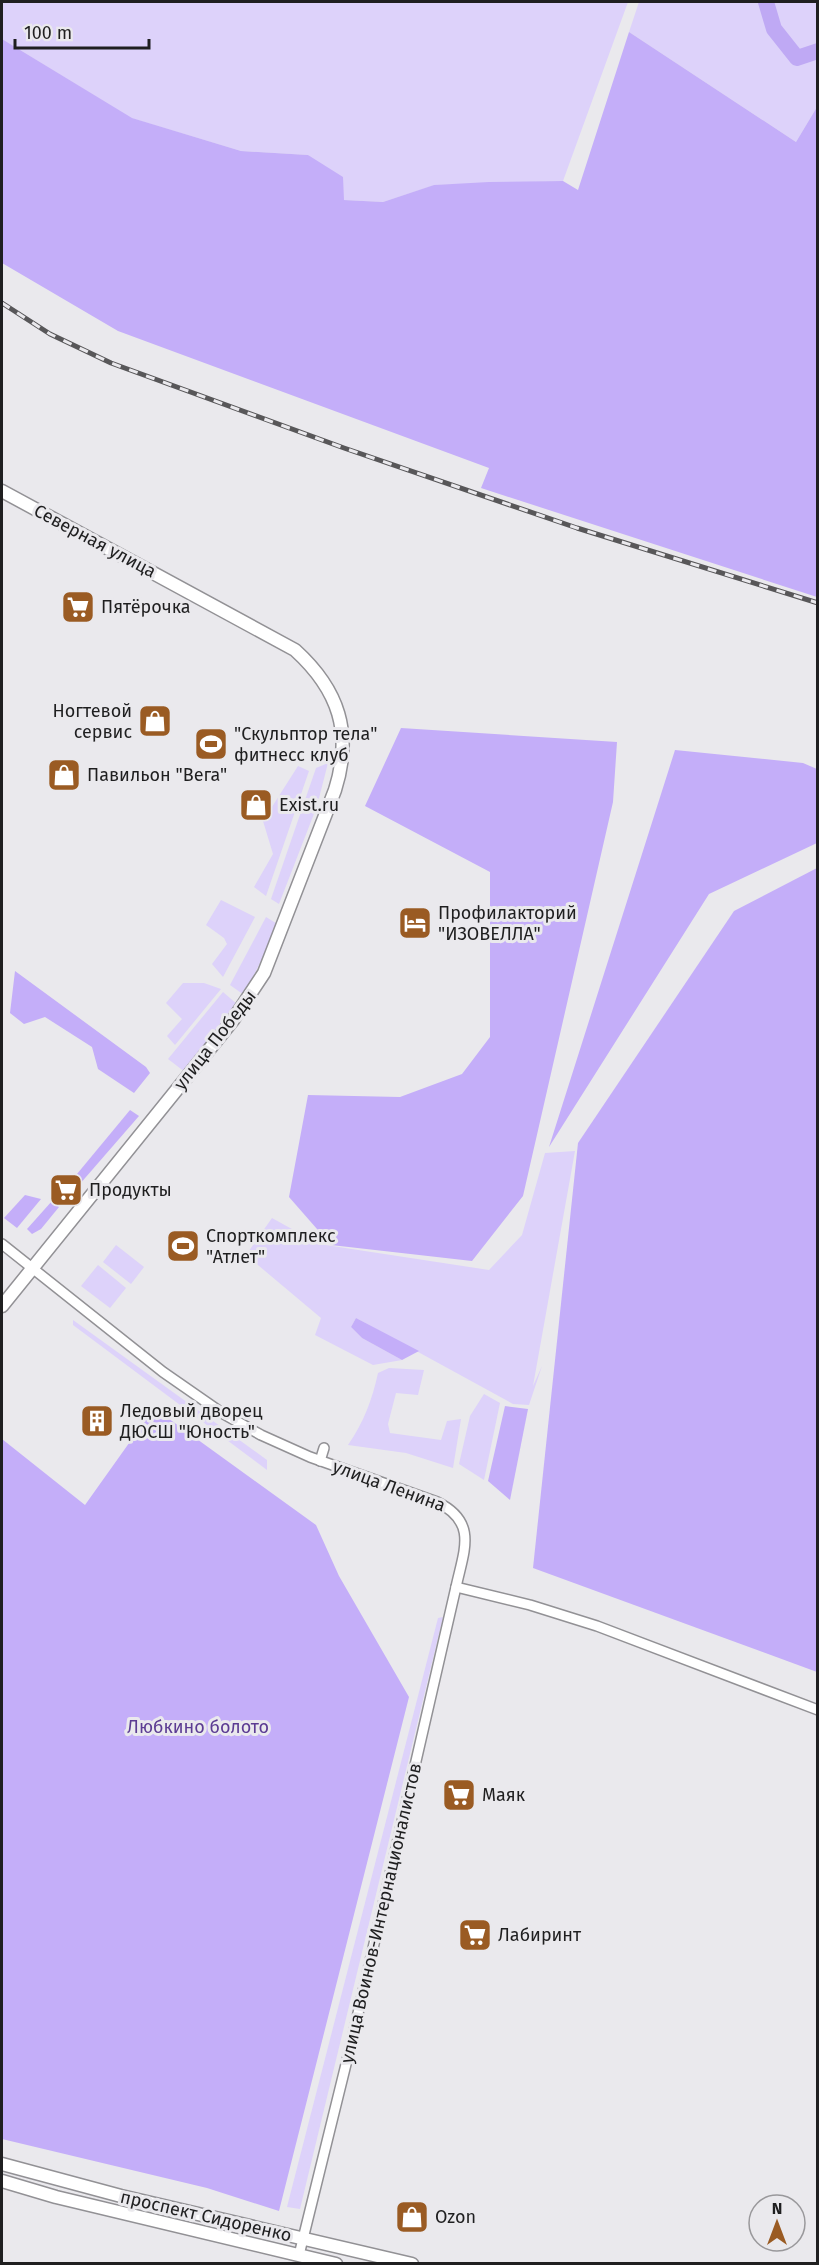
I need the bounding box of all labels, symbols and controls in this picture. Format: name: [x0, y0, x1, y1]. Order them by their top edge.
scale bar: [15, 12, 148, 50]
text: 100 m: [24, 22, 72, 44]
street label: Северная улица: [30, 499, 160, 583]
supermarket icon: Пятёрочка: [60, 589, 96, 625]
place label: Пятёрочка: [101, 596, 191, 618]
place label: Ногтевой сервис: [52, 700, 132, 743]
shop icon: Ногтевой сервис: [137, 703, 173, 739]
place label: "Скульптор тела" фитнесс клуб: [234, 723, 377, 766]
sports icon: "Скульптор тела" фитнесс клуб: [193, 726, 229, 762]
shop icon: Павильон "Вега": [46, 757, 82, 793]
place label: Павильон "Вега": [87, 764, 227, 786]
shop icon: Exist.ru: [238, 787, 274, 823]
place label: Exist.ru: [279, 794, 339, 816]
place label: Профилакторий "ИЗОВЕЛЛА": [438, 902, 577, 945]
hotel icon: Профилакторий "ИЗОВЕЛЛА": [397, 905, 433, 941]
street label: улица Победы: [169, 986, 261, 1094]
supermarket icon: Продукты: [48, 1172, 84, 1208]
place label: Продукты: [89, 1179, 172, 1201]
place label: Спорткомплекс "Атлет": [206, 1225, 336, 1268]
sports icon: Спорткомплекс "Атлет": [165, 1228, 201, 1264]
place label: Ледовый дворец ДЮСШ "Юность": [119, 1400, 263, 1443]
building icon: Ледовый дворец ДЮСШ "Юность": [79, 1403, 115, 1439]
street label: улица Ленина: [330, 1455, 448, 1517]
park label: Любкино болото: [127, 1716, 269, 1738]
street label: улица Воинов-Интернационалистов: [336, 1761, 426, 2065]
supermarket icon: Маяк: [441, 1777, 477, 1813]
place label: Маяк: [482, 1784, 526, 1806]
supermarket icon: Лабиринт: [457, 1917, 493, 1953]
place label: Лабиринт: [498, 1924, 582, 1946]
street label: проспект Сидоренко: [118, 2186, 294, 2246]
north arrow: [747, 2193, 807, 2253]
shop icon: Ozon: [394, 2199, 430, 2235]
text: N: [772, 2199, 782, 2218]
place label: Ozon: [435, 2206, 476, 2228]

